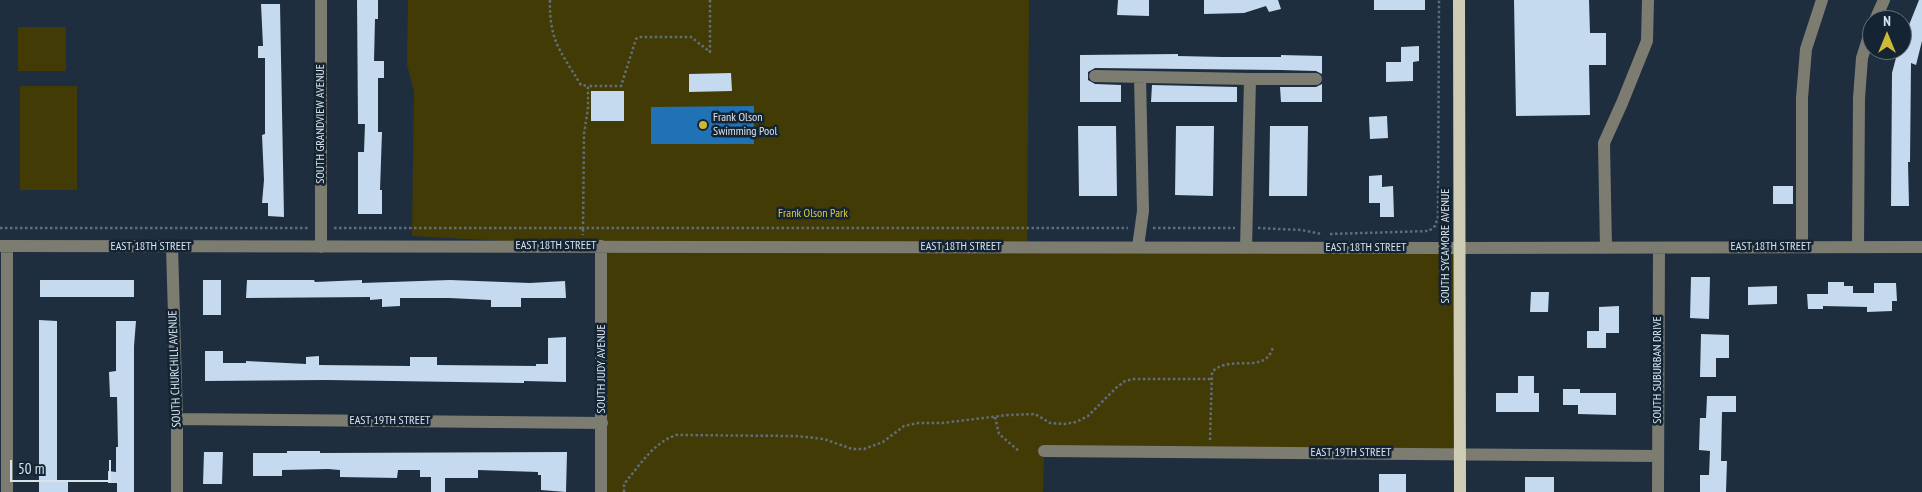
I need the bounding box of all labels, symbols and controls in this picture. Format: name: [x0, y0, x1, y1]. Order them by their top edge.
north arrow: [1862, 10, 1912, 60]
text: N: [1883, 12, 1891, 30]
street label: SOUTH GRANDVIEW AVENUE: [314, 64, 328, 184]
place label: Frank Olson Swimming Pool: [713, 111, 777, 139]
marker: Frank Olson Swimming Pool: [697, 119, 709, 131]
street label: SOUTH SYCAMORE AVENUE: [1439, 189, 1453, 303]
park label: Frank Olson Park: [778, 207, 848, 221]
street label: EAST 18TH STREET: [516, 239, 596, 253]
street label: EAST 18TH STREET: [111, 240, 191, 254]
street label: EAST 18TH STREET: [921, 240, 1001, 254]
street label: EAST 18TH STREET: [1731, 240, 1811, 254]
street label: EAST 18TH STREET: [1326, 241, 1406, 255]
street label: SOUTH CHURCHILL AVENUE: [166, 310, 184, 428]
street label: SOUTH SUBURBAN DRIVE: [1651, 316, 1665, 424]
street label: SOUTH JUDY AVENUE: [595, 324, 609, 414]
street label: EAST 19TH STREET: [350, 414, 430, 428]
street label: EAST 19TH STREET: [1311, 446, 1391, 460]
scale bar: [12, 450, 114, 482]
text: 50 m: [18, 459, 44, 478]

